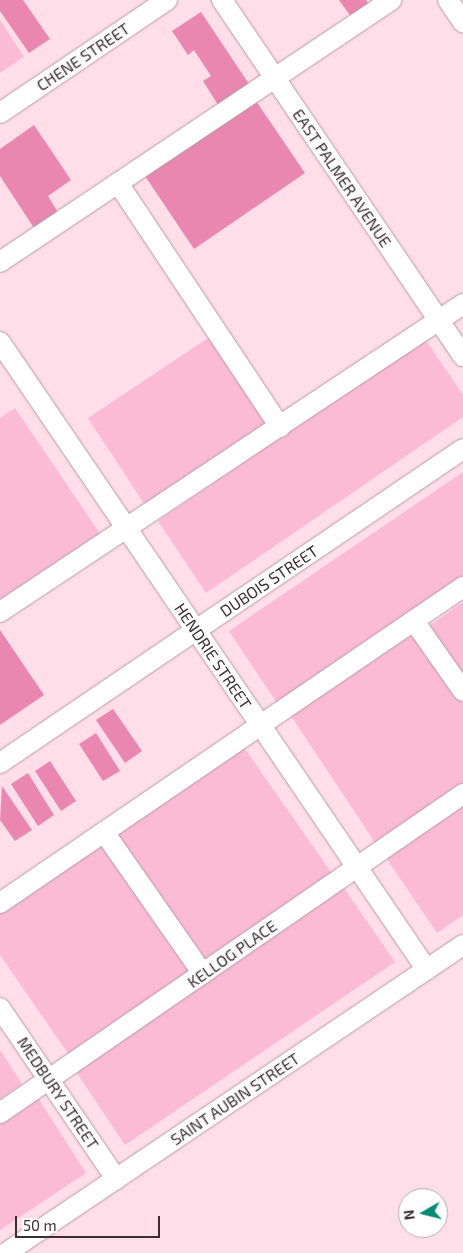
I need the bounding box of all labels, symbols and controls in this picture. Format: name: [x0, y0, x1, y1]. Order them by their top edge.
street label: CHENE STREET: [33, 19, 133, 95]
street label: EAST PALMER AVENUE: [288, 105, 396, 251]
street label: DUBOIS STREET: [216, 541, 322, 621]
street label: HENDRIE STREET: [171, 599, 255, 713]
street label: KELLOG PLACE: [184, 916, 280, 992]
street label: MEDBURY STREET: [13, 1033, 103, 1153]
street label: SAINT AUBIN STREET: [167, 1049, 303, 1149]
north arrow: [398, 1188, 448, 1238]
scale bar: [18, 1206, 162, 1238]
text: N: [400, 1209, 418, 1221]
text: 50 m: [23, 1216, 57, 1234]

